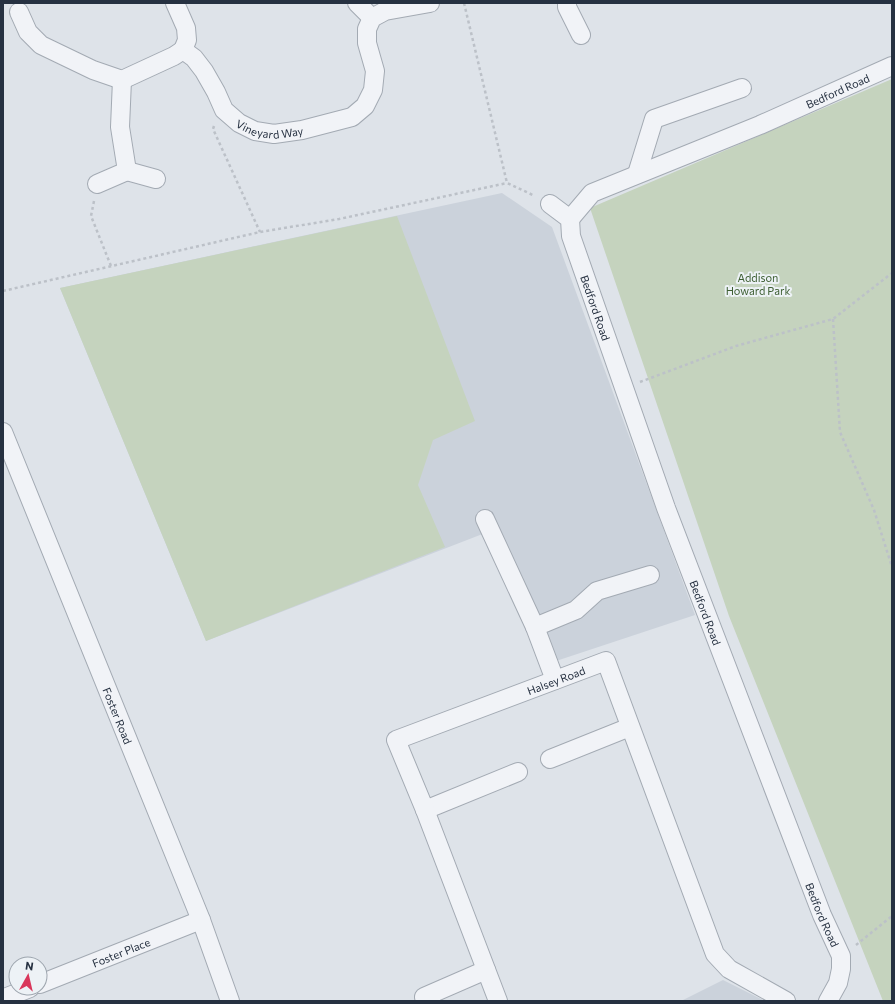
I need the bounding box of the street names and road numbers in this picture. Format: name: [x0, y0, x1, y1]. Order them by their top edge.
street label: Bedford Road: [803, 71, 871, 110]
street label: Vineyard Way: [234, 116, 304, 141]
street label: Bedford Road: [579, 273, 613, 342]
street label: Bedford Road: [688, 578, 724, 647]
street label: Halsey Road: [525, 663, 587, 697]
street label: Foster Road: [101, 685, 135, 746]
street label: Bedford Road: [804, 881, 842, 949]
street label: Foster Place: [90, 934, 152, 969]

